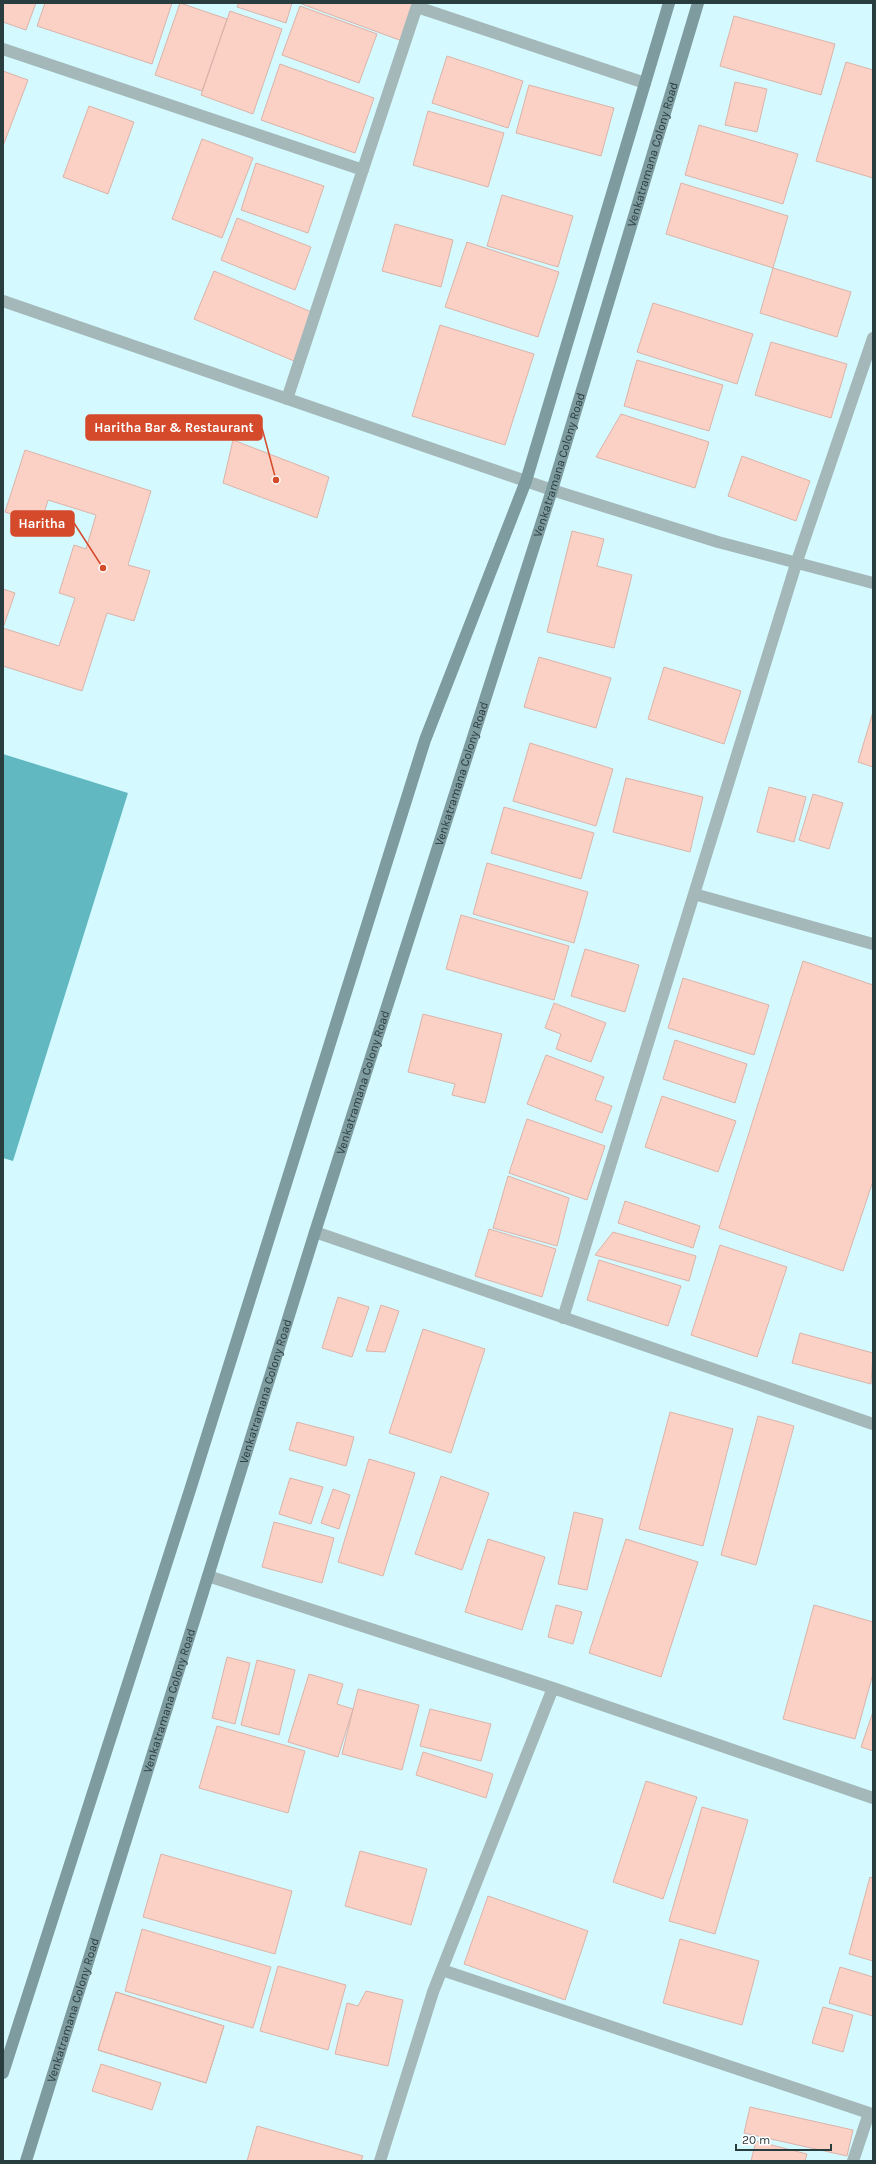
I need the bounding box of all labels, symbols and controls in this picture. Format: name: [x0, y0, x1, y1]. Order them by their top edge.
street label: Venkatramana Colony Road: [624, 81, 681, 229]
street label: Venkatramana Colony Road: [530, 391, 588, 539]
callout: Haritha Bar & Restaurant: [86, 415, 262, 440]
text: Haritha Bar & Restaurant: [94, 420, 254, 435]
callout: Haritha: [11, 511, 74, 536]
text: Haritha: [19, 516, 65, 531]
street label: Venkatramana Colony Road: [432, 700, 491, 847]
street label: Venkatramana Colony Road: [333, 1009, 392, 1156]
street label: Venkatramana Colony Road: [236, 1317, 294, 1465]
street label: Venkatramana Colony Road: [140, 1627, 198, 1775]
street label: Venkatramana Colony Road: [44, 1936, 102, 2084]
scale bar: [736, 2126, 831, 2152]
text: 20 m: [742, 2133, 770, 2147]

